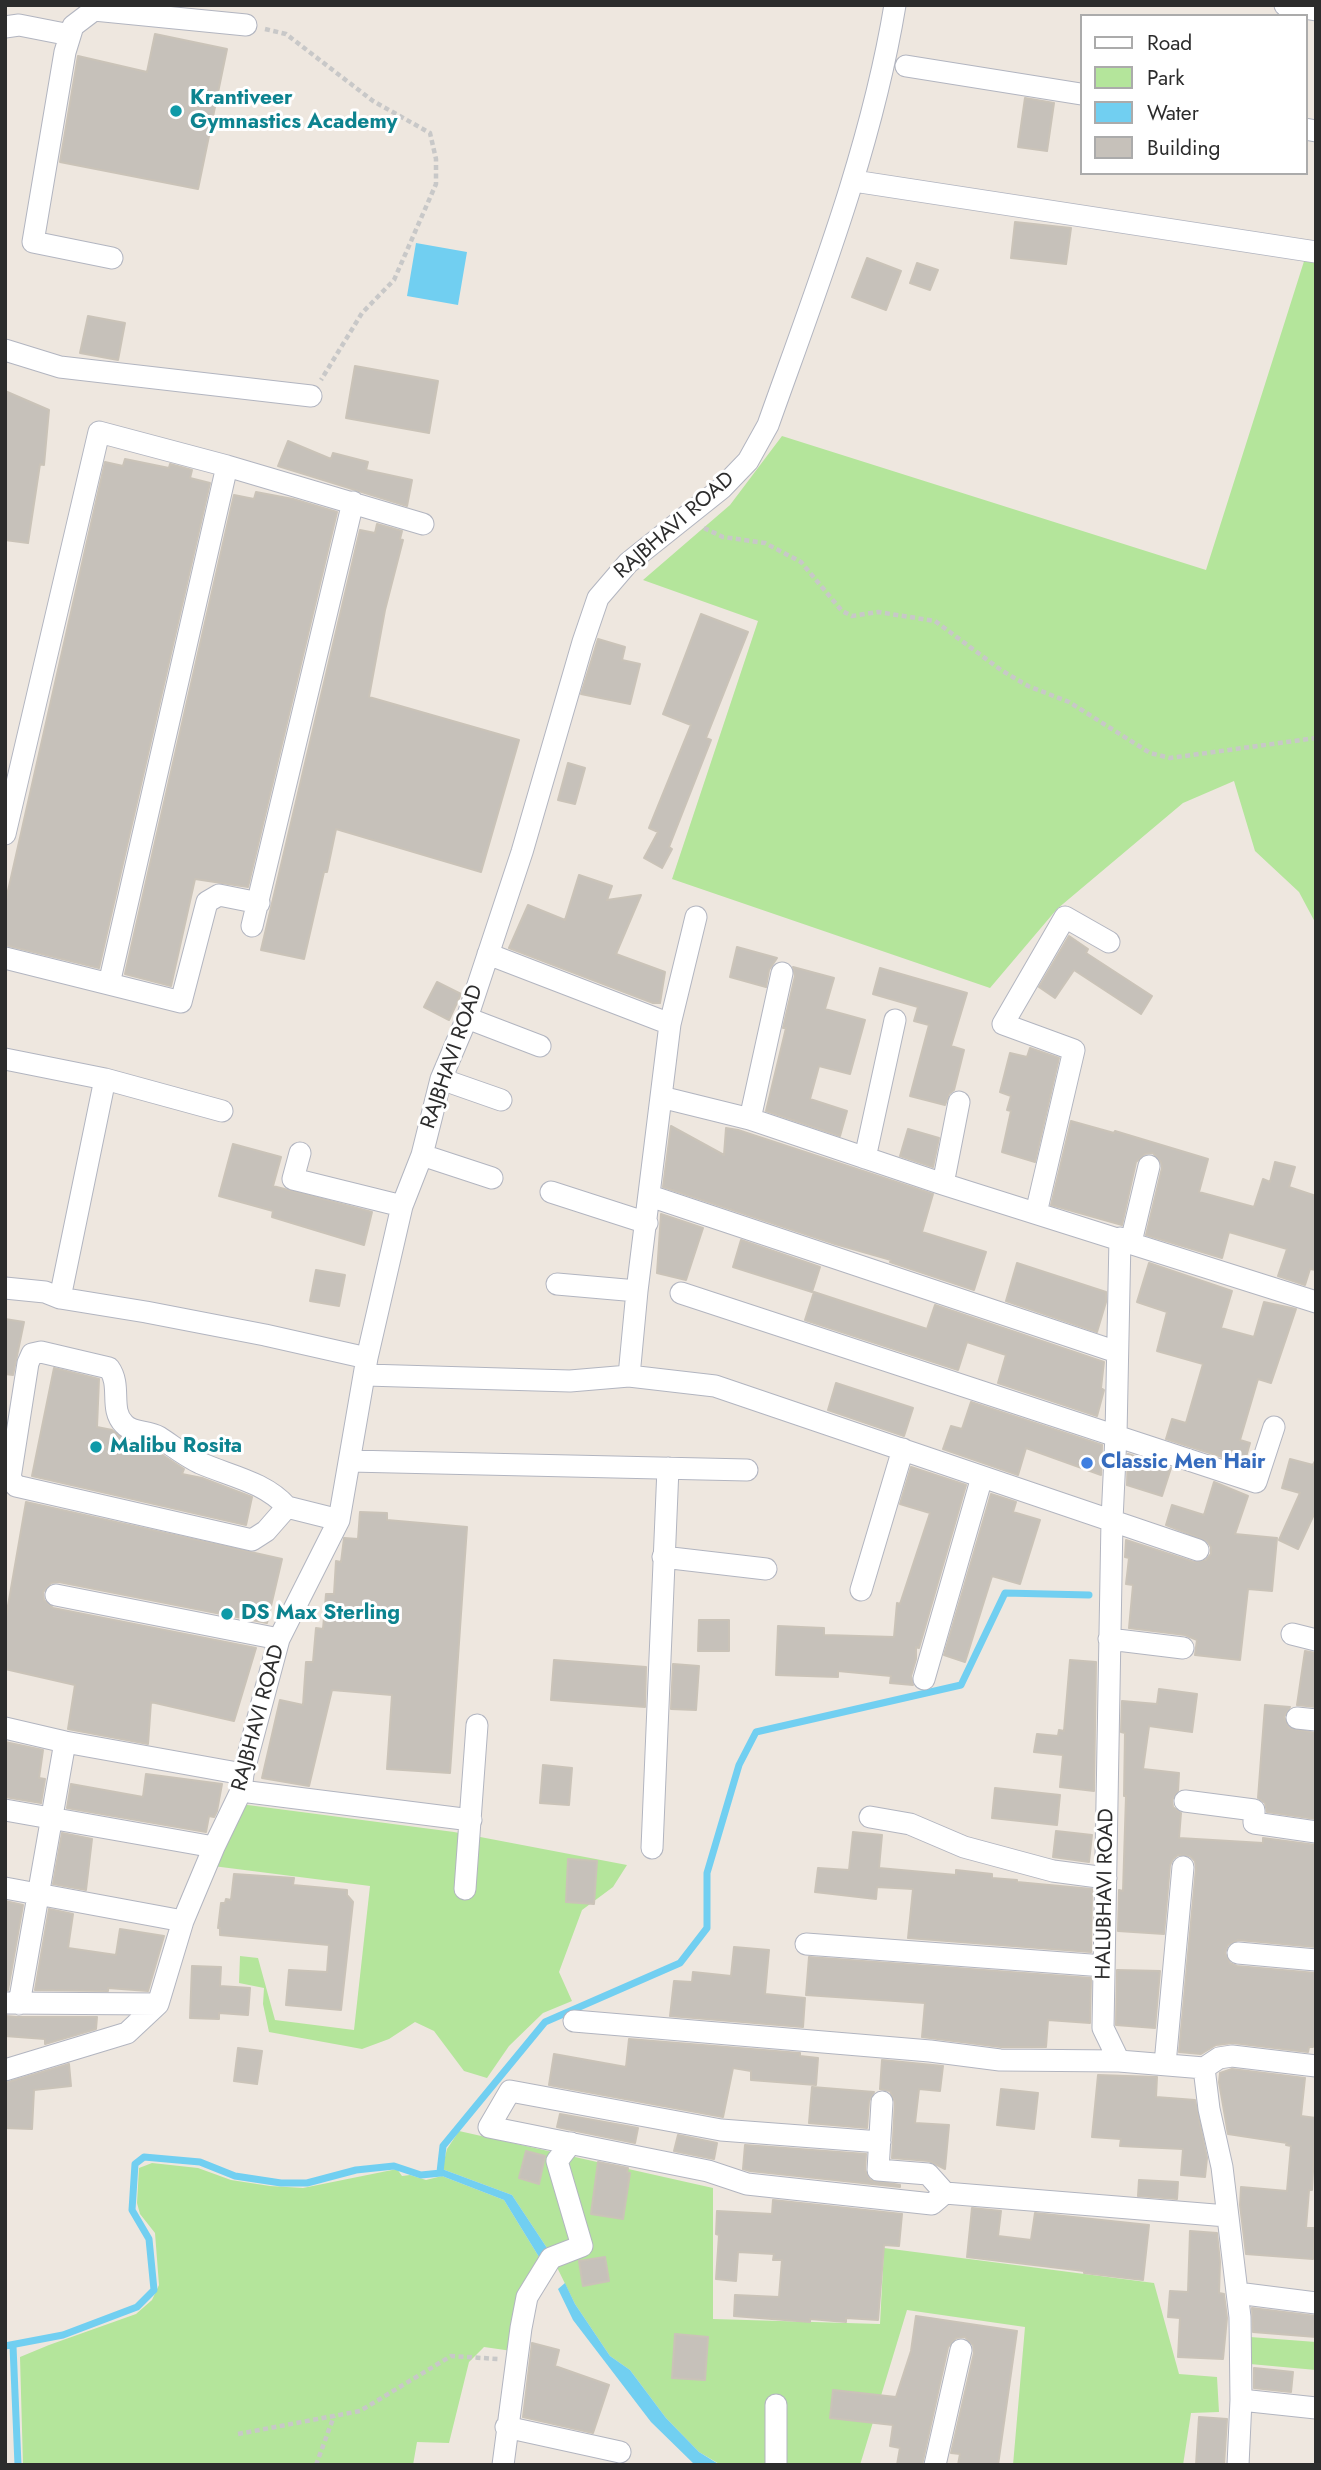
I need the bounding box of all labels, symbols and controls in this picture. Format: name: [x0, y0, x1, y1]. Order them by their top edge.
legend: [1080, 14, 1307, 175]
text: Road: [1147, 28, 1192, 58]
text: Park: [1147, 63, 1184, 93]
place label: Krantiveer Gymnastics Academy: [190, 86, 397, 136]
text: Water: [1147, 98, 1199, 128]
marker: Krantiveer Gymnastics Academy: [168, 103, 184, 119]
text: Building: [1147, 133, 1220, 163]
street label: RAJBHAVI ROAD: [610, 467, 740, 585]
street label: RAJBHAVI ROAD: [417, 982, 489, 1132]
place label: Malibu Rosita: [110, 1434, 242, 1460]
marker: Malibu Rosita: [88, 1439, 104, 1455]
place label: Classic Men Hair: [1101, 1450, 1266, 1476]
marker: Classic Men Hair: [1079, 1455, 1095, 1471]
place label: DS Max Sterling: [241, 1601, 400, 1627]
marker: DS Max Sterling: [219, 1606, 235, 1622]
street label: RAJBHAVI ROAD: [227, 1642, 291, 1794]
street label: HALUBHAVI ROAD: [1092, 1808, 1120, 1980]

